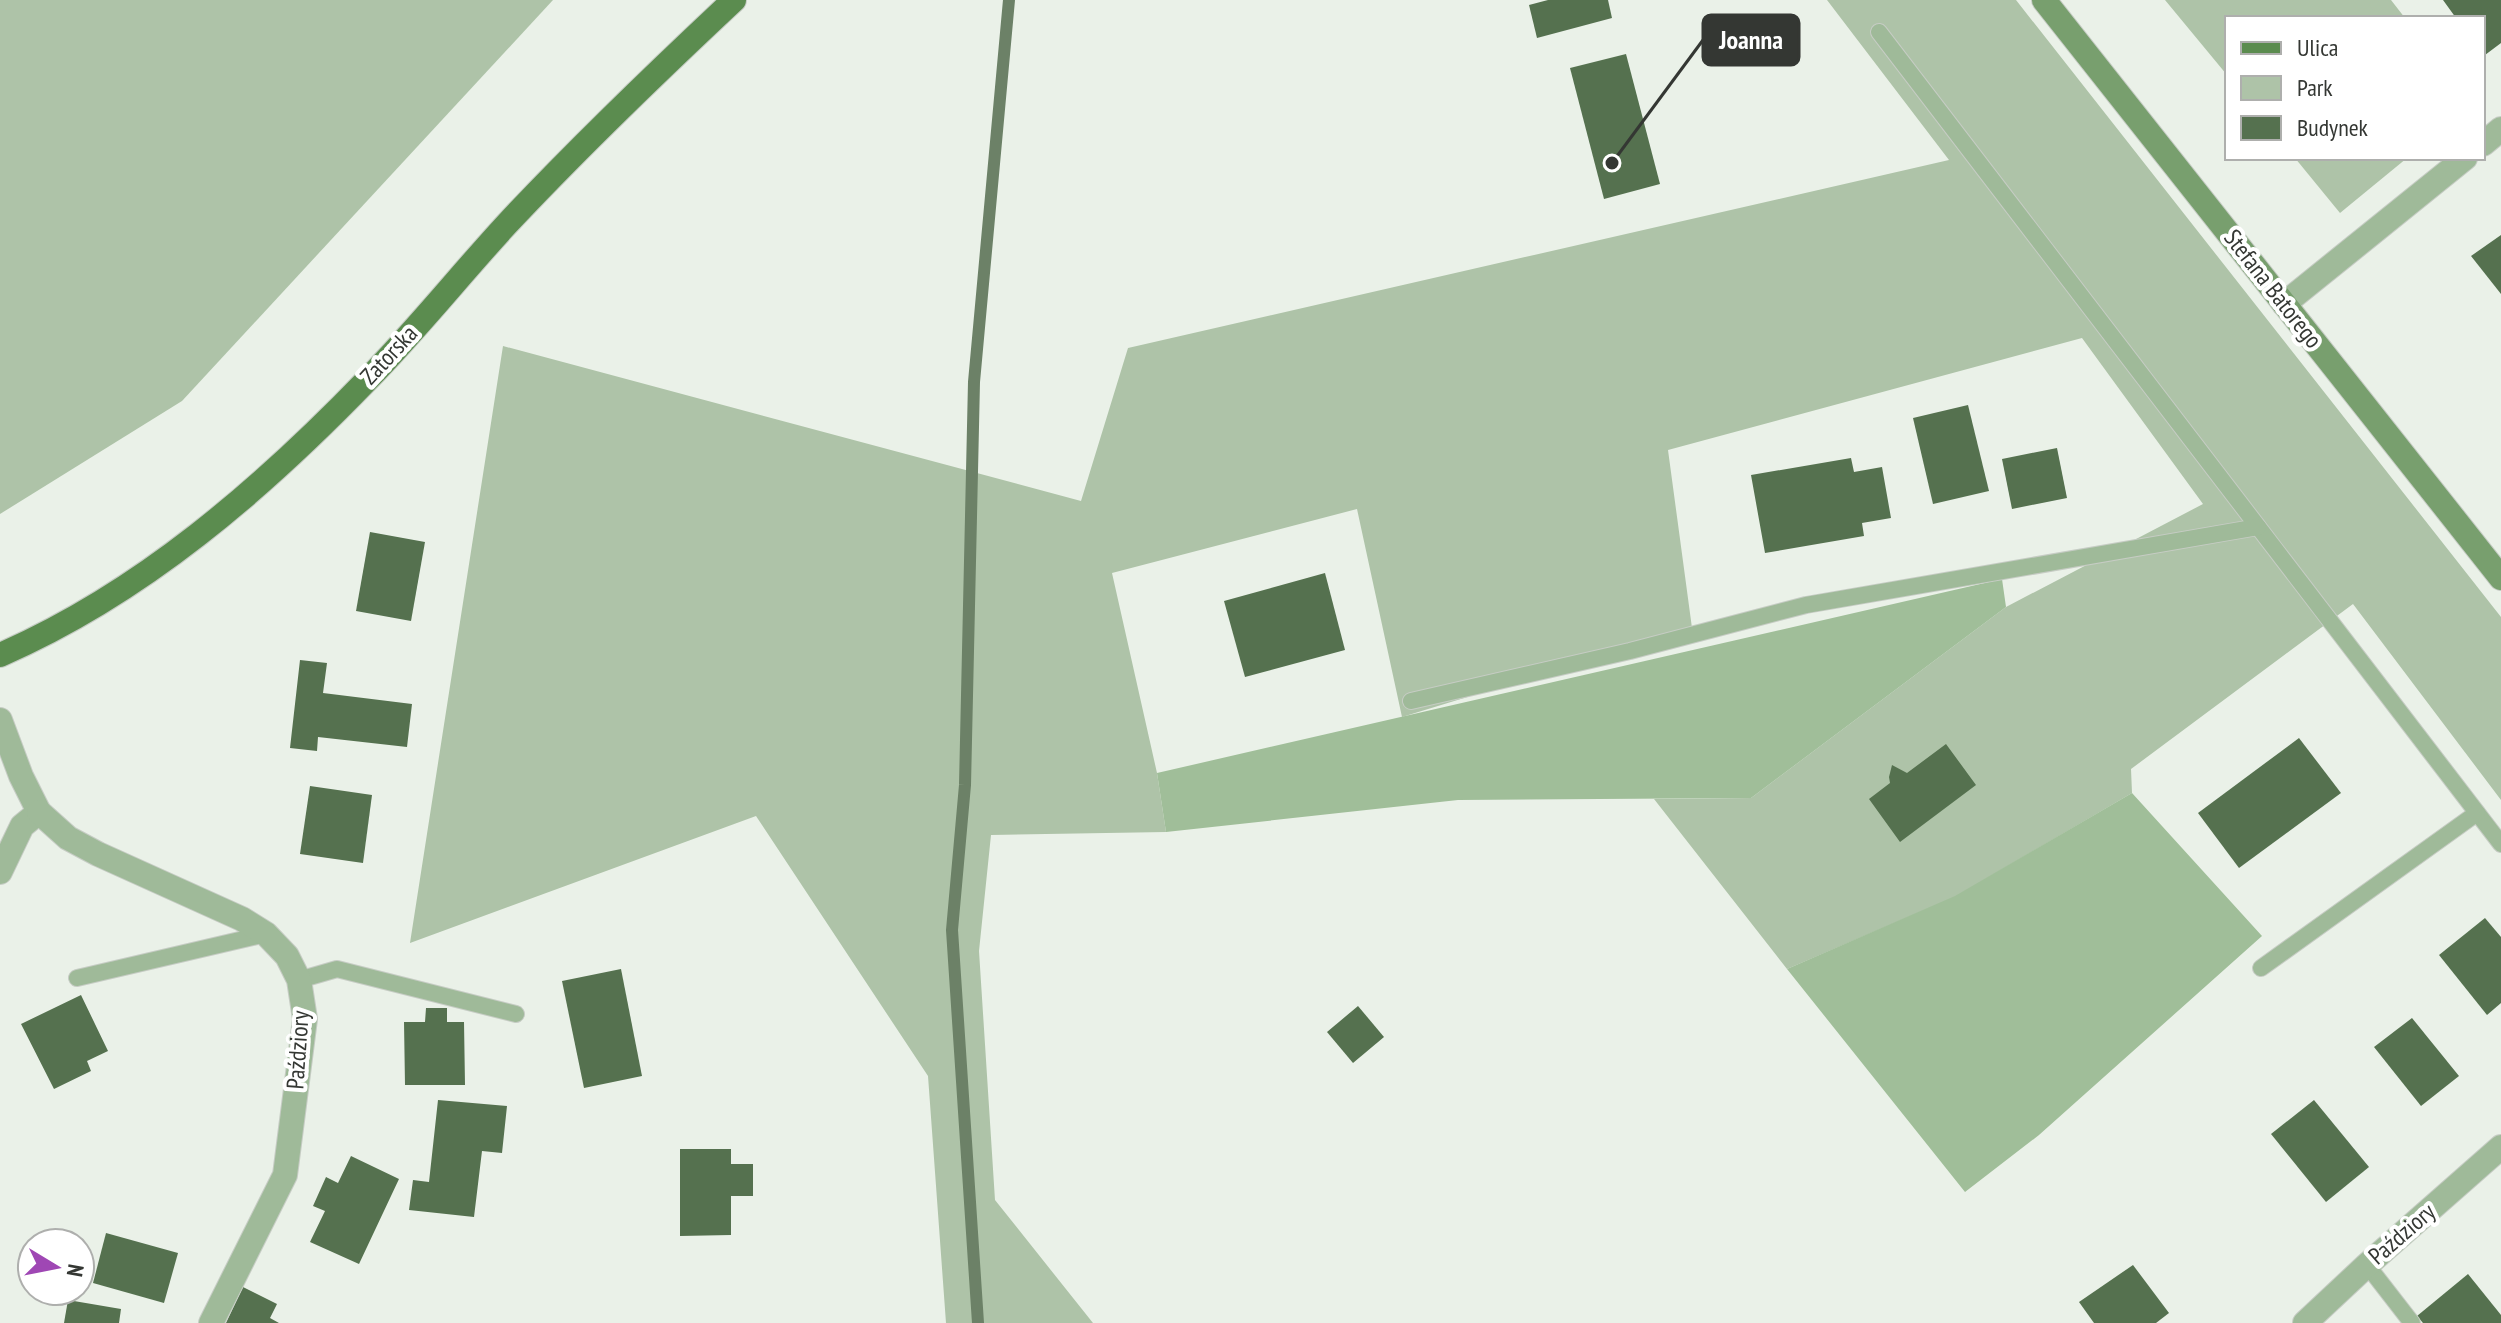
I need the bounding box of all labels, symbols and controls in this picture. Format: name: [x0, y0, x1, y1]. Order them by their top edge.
callout: Joanna: [1703, 15, 1799, 65]
legend: [2225, 16, 2485, 160]
text: Joanna: [1718, 23, 1783, 56]
text: Ulica: [2297, 32, 2338, 63]
text: Park: [2297, 72, 2333, 103]
text: Budynek: [2297, 112, 2369, 143]
street label: Stefana Batorego: [2217, 223, 2329, 354]
street label: Zatorska: [353, 318, 424, 391]
street label: Paździory: [279, 1010, 316, 1090]
street label: Paździory: [2362, 1196, 2442, 1271]
north arrow: [16, 1227, 96, 1307]
text: N: [61, 1262, 91, 1279]

